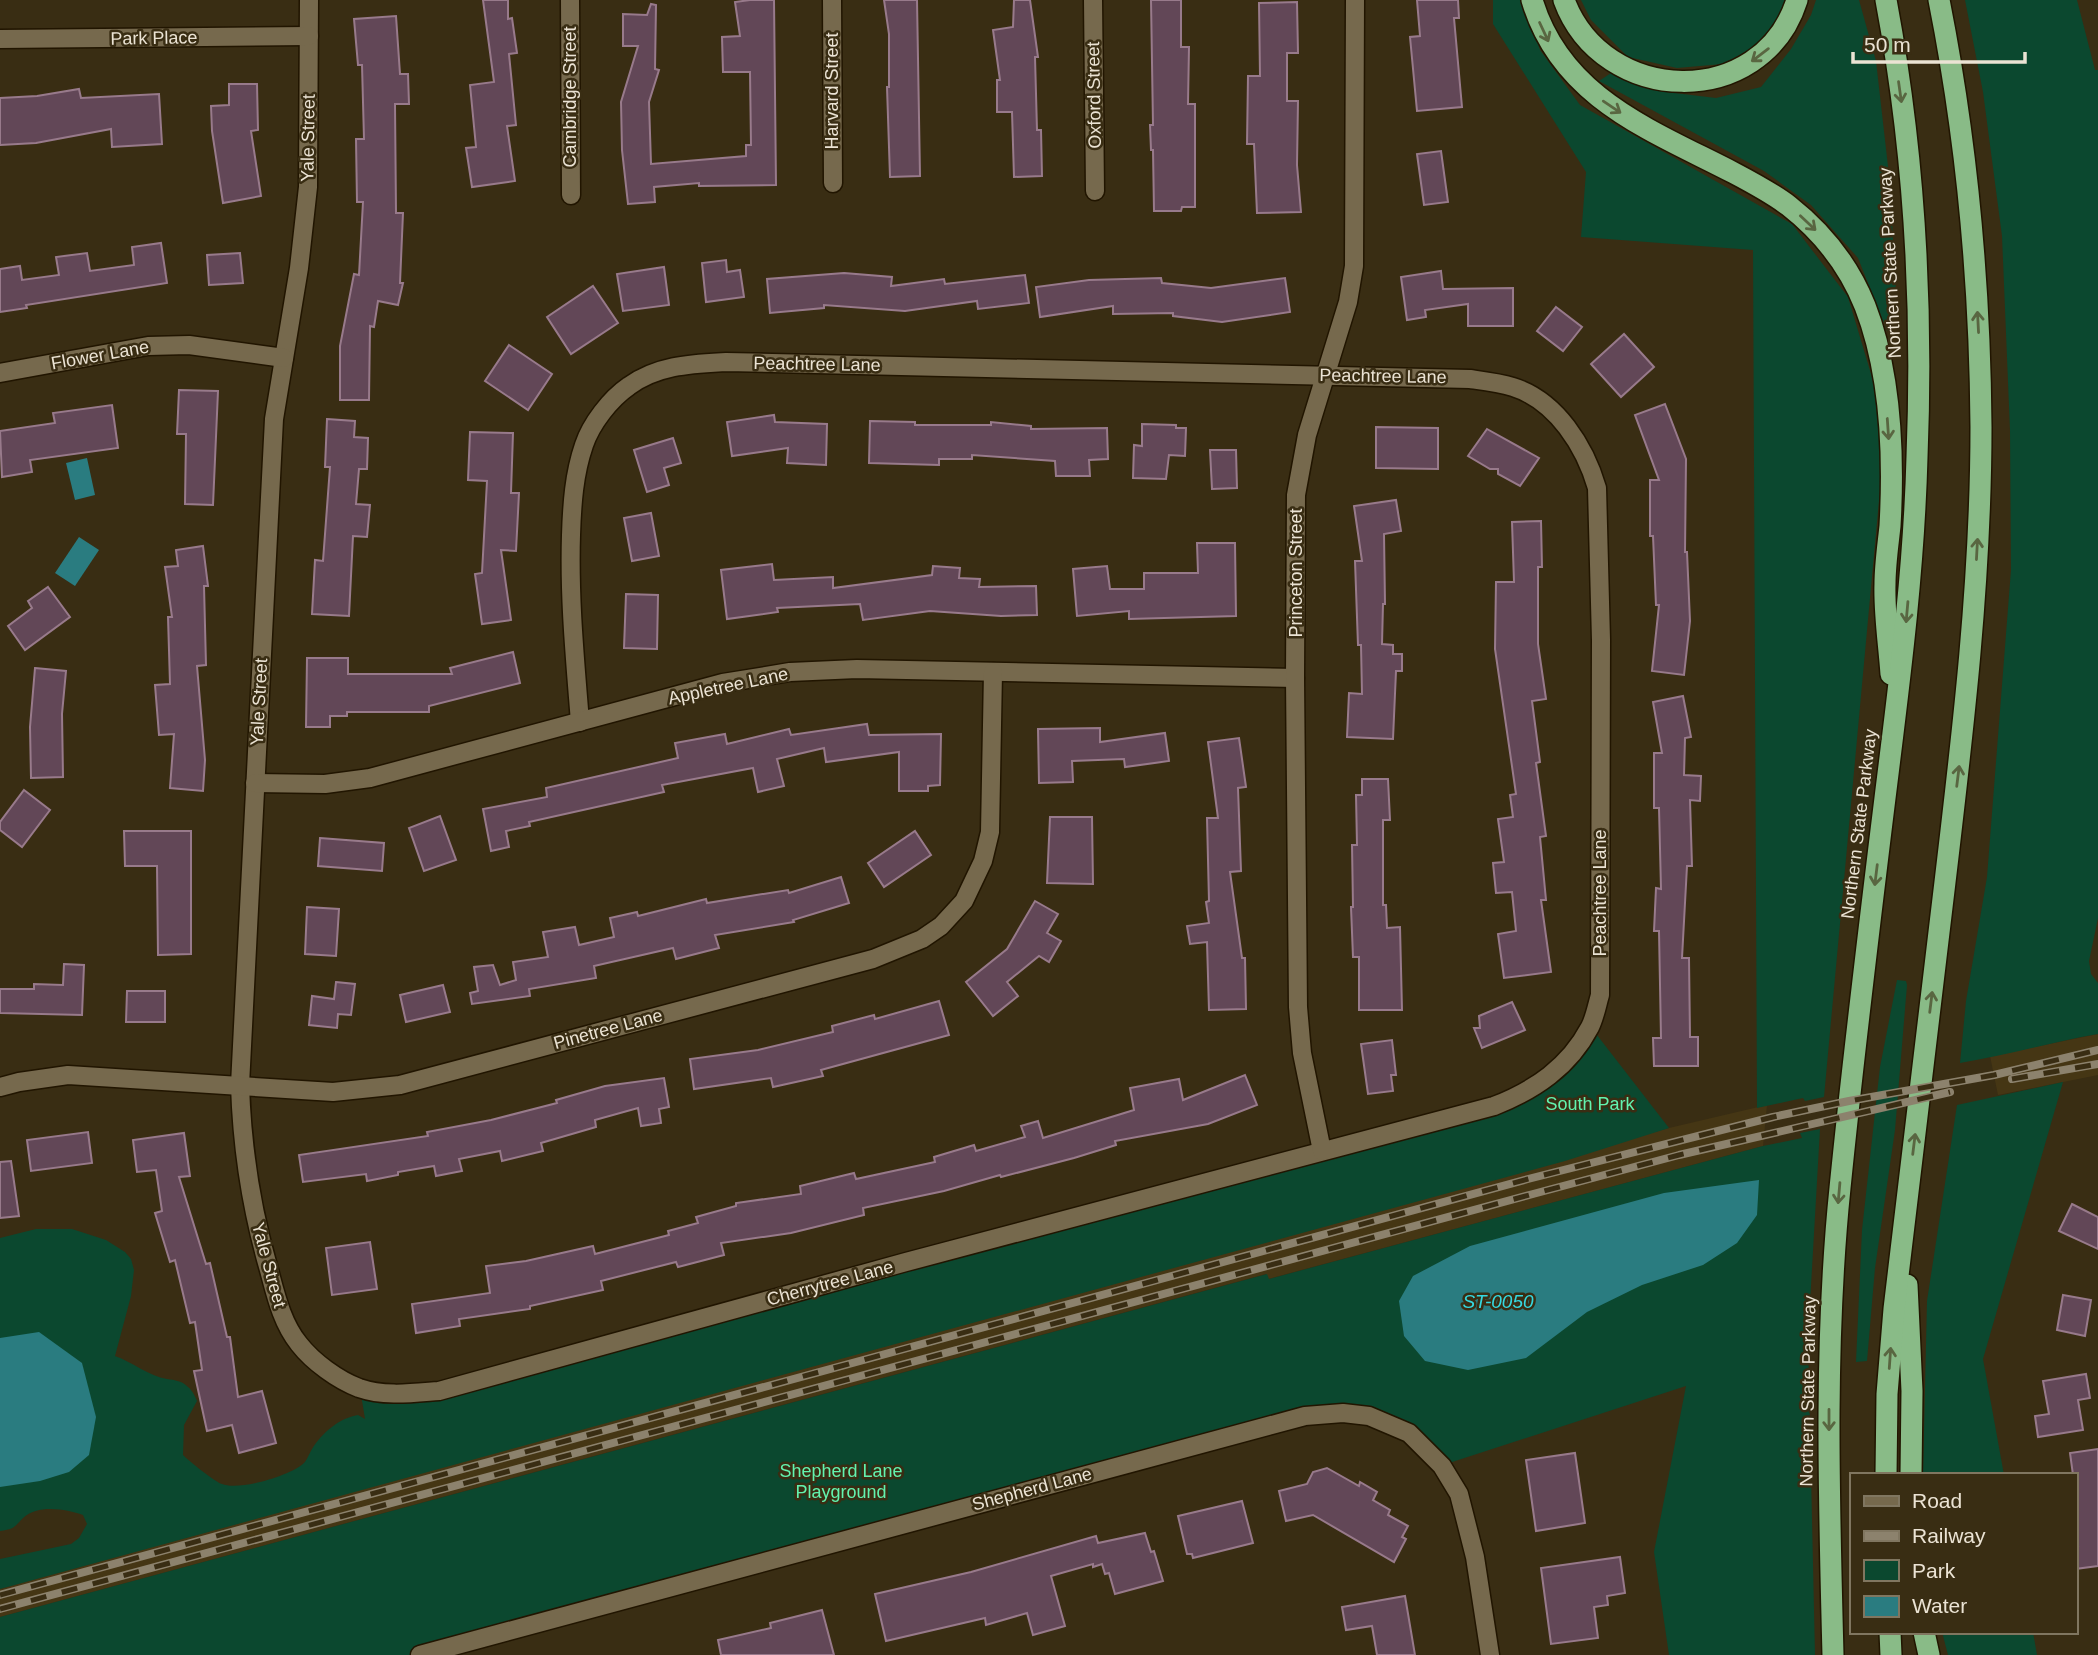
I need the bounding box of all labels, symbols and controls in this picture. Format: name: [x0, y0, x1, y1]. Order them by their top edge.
one-way arrow: [1538, 21, 1552, 42]
scale bar: [1853, 21, 2024, 65]
street label: Cambridge Street: [560, 26, 580, 168]
street label: Park Place: [110, 27, 198, 49]
street label: Harvard Street: [822, 32, 842, 150]
text: 50 m: [1864, 33, 1911, 56]
street label: Oxford Street: [1083, 41, 1105, 149]
one-way arrow: [1750, 47, 1769, 62]
one-way arrow: [1893, 80, 1906, 103]
street label: Yale Street: [297, 94, 319, 182]
one-way arrow: [1602, 100, 1622, 114]
street label: Northern State Parkway: [1875, 167, 1905, 359]
one-way arrow: [1799, 214, 1816, 231]
one-way arrow: [1972, 311, 1985, 334]
street label: Flower Lane: [49, 337, 151, 373]
street label: Peachtree Lane: [753, 353, 881, 375]
street label: Peachtree Lane: [1319, 365, 1447, 387]
one-way arrow: [1882, 417, 1895, 440]
street label: Princeton Street: [1286, 508, 1306, 638]
one-way arrow: [1971, 538, 1984, 561]
one-way arrow: [1900, 600, 1913, 623]
street label: Yale Street: [247, 658, 271, 746]
street label: Appletree Lane: [666, 664, 790, 708]
street label: Northern State Parkway: [1837, 728, 1881, 920]
one-way arrow: [1951, 765, 1964, 788]
street label: Peachtree Lane: [1590, 829, 1610, 957]
one-way arrow: [1870, 863, 1883, 886]
one-way arrow: [1924, 991, 1937, 1014]
street label: Pinetree Lane: [551, 1005, 665, 1053]
park label: South Park: [1545, 1094, 1636, 1114]
one-way arrow: [1907, 1133, 1920, 1156]
one-way arrow: [1832, 1181, 1845, 1203]
street label: Yale Street: [248, 1220, 290, 1310]
street label: Cherrytree Lane: [765, 1257, 895, 1309]
water label: ST-0050: [1462, 1291, 1534, 1312]
street label: Northern State Parkway: [1796, 1295, 1820, 1487]
one-way arrow: [1884, 1347, 1897, 1369]
one-way arrow: [1822, 1408, 1836, 1431]
park label: Shepherd Lane Playground: [779, 1461, 903, 1502]
street label: Shepherd Lane: [970, 1463, 1094, 1515]
legend: [1850, 1473, 2077, 1634]
text: Road: [1912, 1489, 1962, 1512]
text: Railway: [1912, 1524, 1986, 1547]
text: Park: [1912, 1559, 1956, 1582]
text: Water: [1912, 1594, 1967, 1617]

